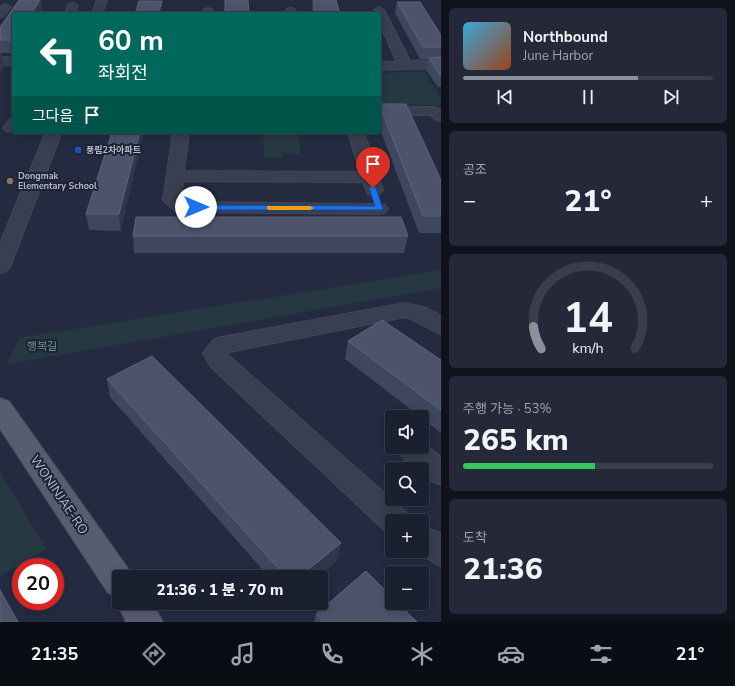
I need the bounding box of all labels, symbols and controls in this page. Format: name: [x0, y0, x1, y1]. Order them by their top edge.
text: 60 m: [98, 22, 164, 60]
text: Northbound: [523, 27, 608, 47]
icon: left: [32, 28, 84, 80]
text: June Harbor: [523, 47, 593, 65]
text: 좌회전: [98, 61, 148, 85]
icon: previous: [494, 86, 516, 108]
icon: pause: [577, 86, 599, 108]
icon: next: [660, 86, 682, 108]
icon: arrive: [81, 104, 103, 126]
text: 그다음: [32, 106, 73, 126]
place label: 풍림2차아파트: [86, 144, 141, 156]
marker: 풍림2차아파트: [73, 145, 83, 155]
pin: [356, 147, 390, 188]
icon: arrive: [362, 153, 384, 175]
text: 공조: [463, 161, 487, 179]
place label: Dongmak Elementary School: [18, 170, 97, 192]
marker: Dongmak Elementary School: [5, 176, 15, 186]
text: 21°: [564, 181, 612, 222]
position arrow: [175, 186, 217, 228]
text: −: [463, 186, 476, 216]
text: +: [700, 186, 713, 216]
text: 14: [563, 290, 613, 347]
park label: 행복길: [27, 339, 57, 354]
text: km/h: [572, 339, 604, 358]
text: 주행 가능 · 53%: [463, 400, 552, 418]
map controls: [385, 410, 429, 610]
button: sound: [385, 410, 429, 454]
text: 265 km: [463, 420, 569, 461]
street label: WONINJAE-RO: [26, 452, 92, 538]
button: search: [385, 462, 429, 506]
button: +: [385, 514, 429, 558]
text: 도착: [463, 529, 487, 547]
text: 21:36: [463, 549, 543, 590]
speed limit sign: 20: [12, 558, 64, 610]
button: −: [385, 566, 429, 610]
text: 21:36 · 1 분 · 70 m: [157, 580, 283, 600]
icon: directions: [140, 640, 168, 668]
icon: music: [229, 640, 257, 668]
icon: phone: [318, 640, 346, 668]
icon: climate: [408, 640, 436, 668]
icon: car: [497, 640, 525, 668]
icon: filters: [587, 640, 615, 668]
text: 21:35: [31, 642, 78, 666]
text: 21°: [676, 642, 704, 666]

